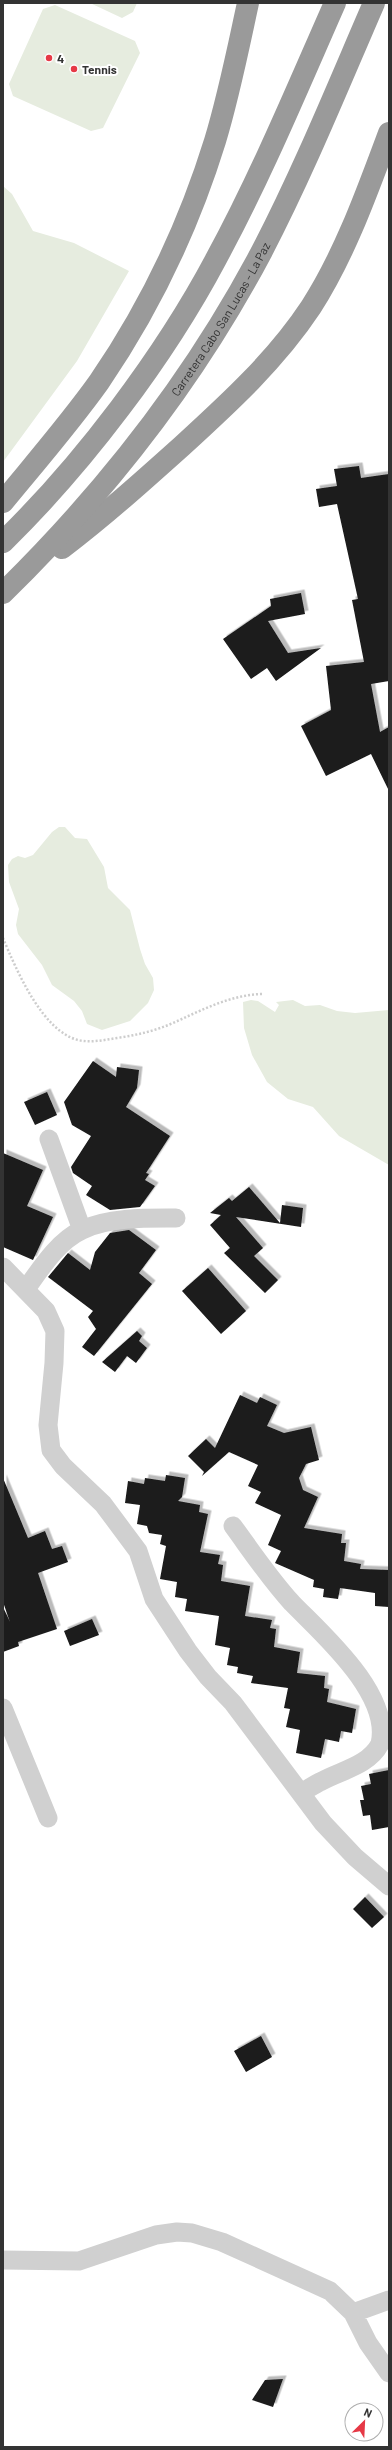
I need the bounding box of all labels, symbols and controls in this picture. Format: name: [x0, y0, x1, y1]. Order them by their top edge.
place label: 4: [57, 51, 64, 65]
marker: 4: [44, 53, 54, 63]
place label: Tennis: [82, 62, 117, 76]
marker: Tennis: [69, 64, 79, 74]
street label: Carretera Cabo San Lucas - La Paz: [168, 240, 272, 398]
north arrow: [344, 2402, 384, 2442]
text: N: [362, 2405, 374, 2420]

